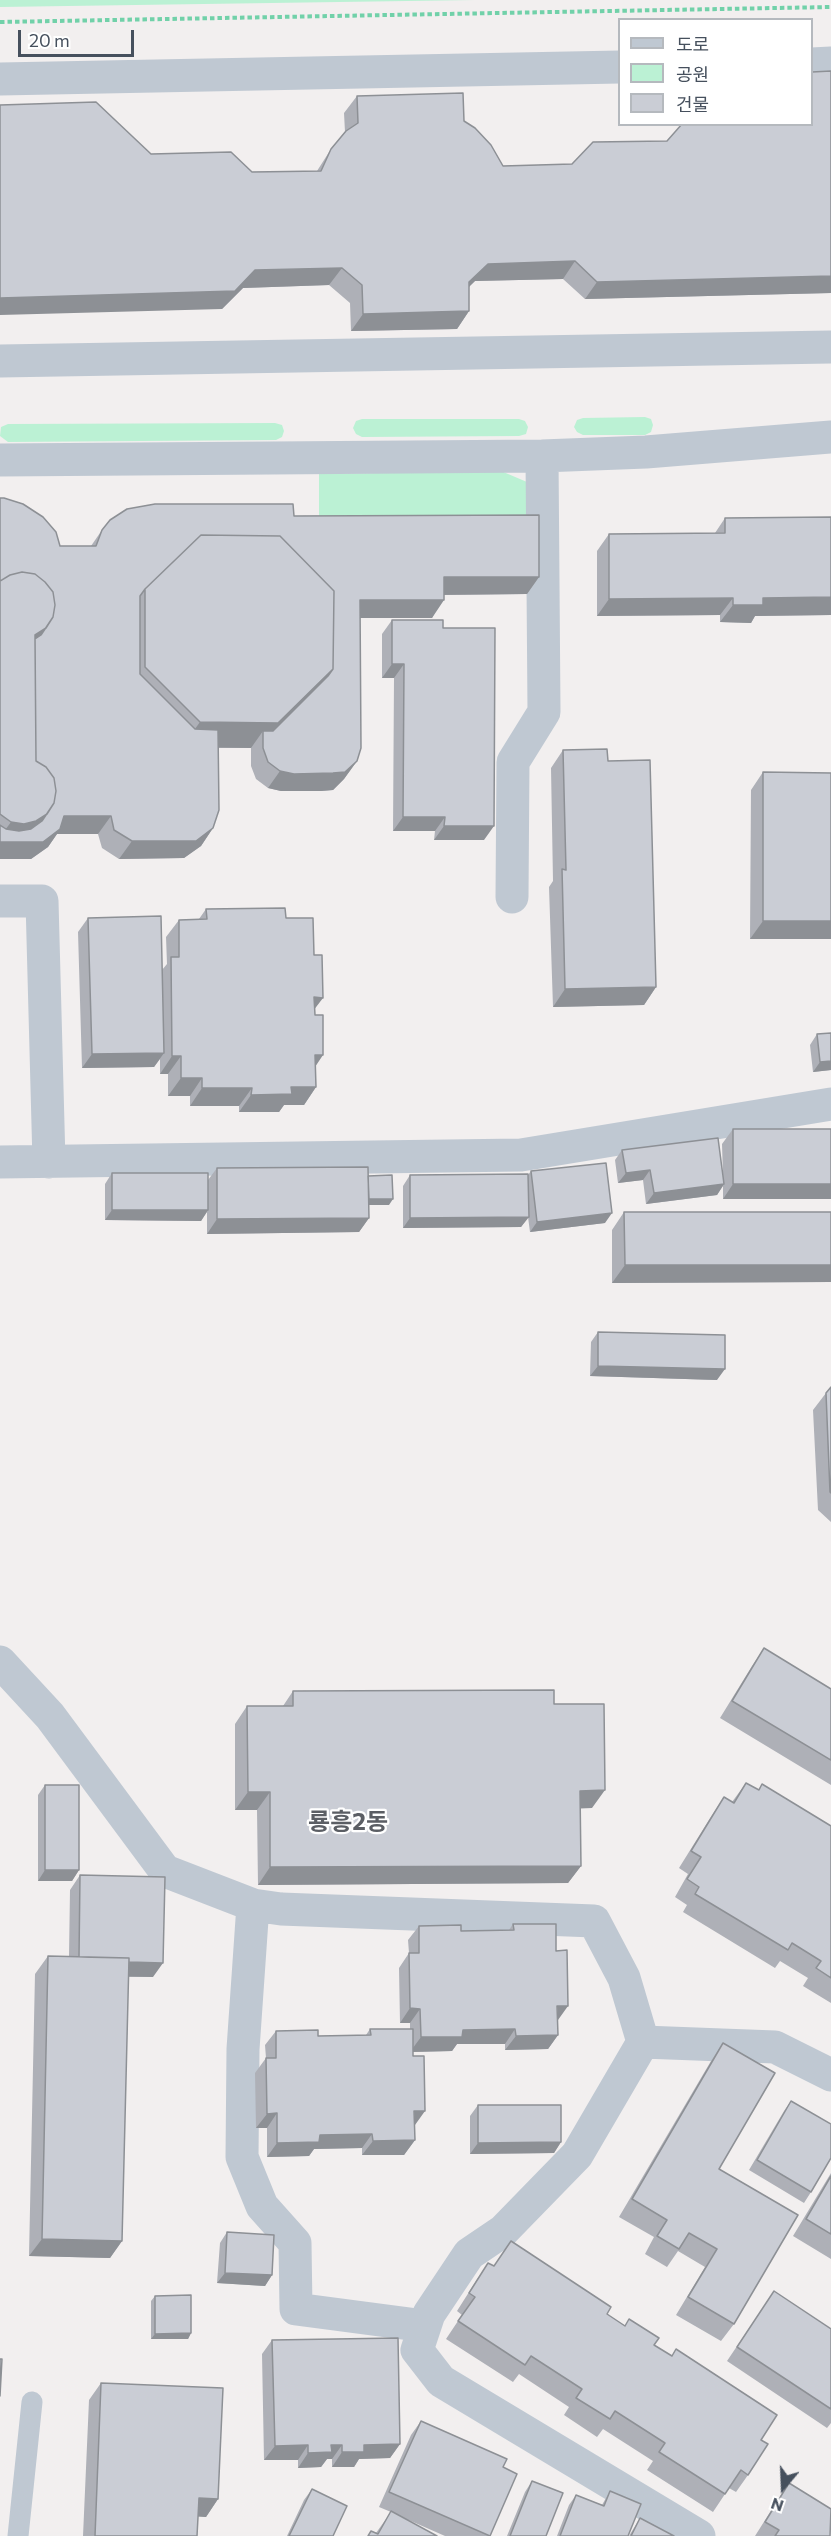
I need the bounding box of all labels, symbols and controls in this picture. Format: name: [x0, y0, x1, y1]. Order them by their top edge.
scale bar: [21, 18, 136, 56]
legend: [618, 18, 813, 126]
text: 20 m: [29, 29, 70, 51]
text: 도로: [676, 33, 709, 55]
text: 공원: [676, 63, 709, 85]
text: 건물: [676, 93, 709, 115]
district label: 룡흥2동: [308, 1808, 388, 1836]
north arrow: [753, 2458, 813, 2518]
text: N: [768, 2495, 786, 2516]

